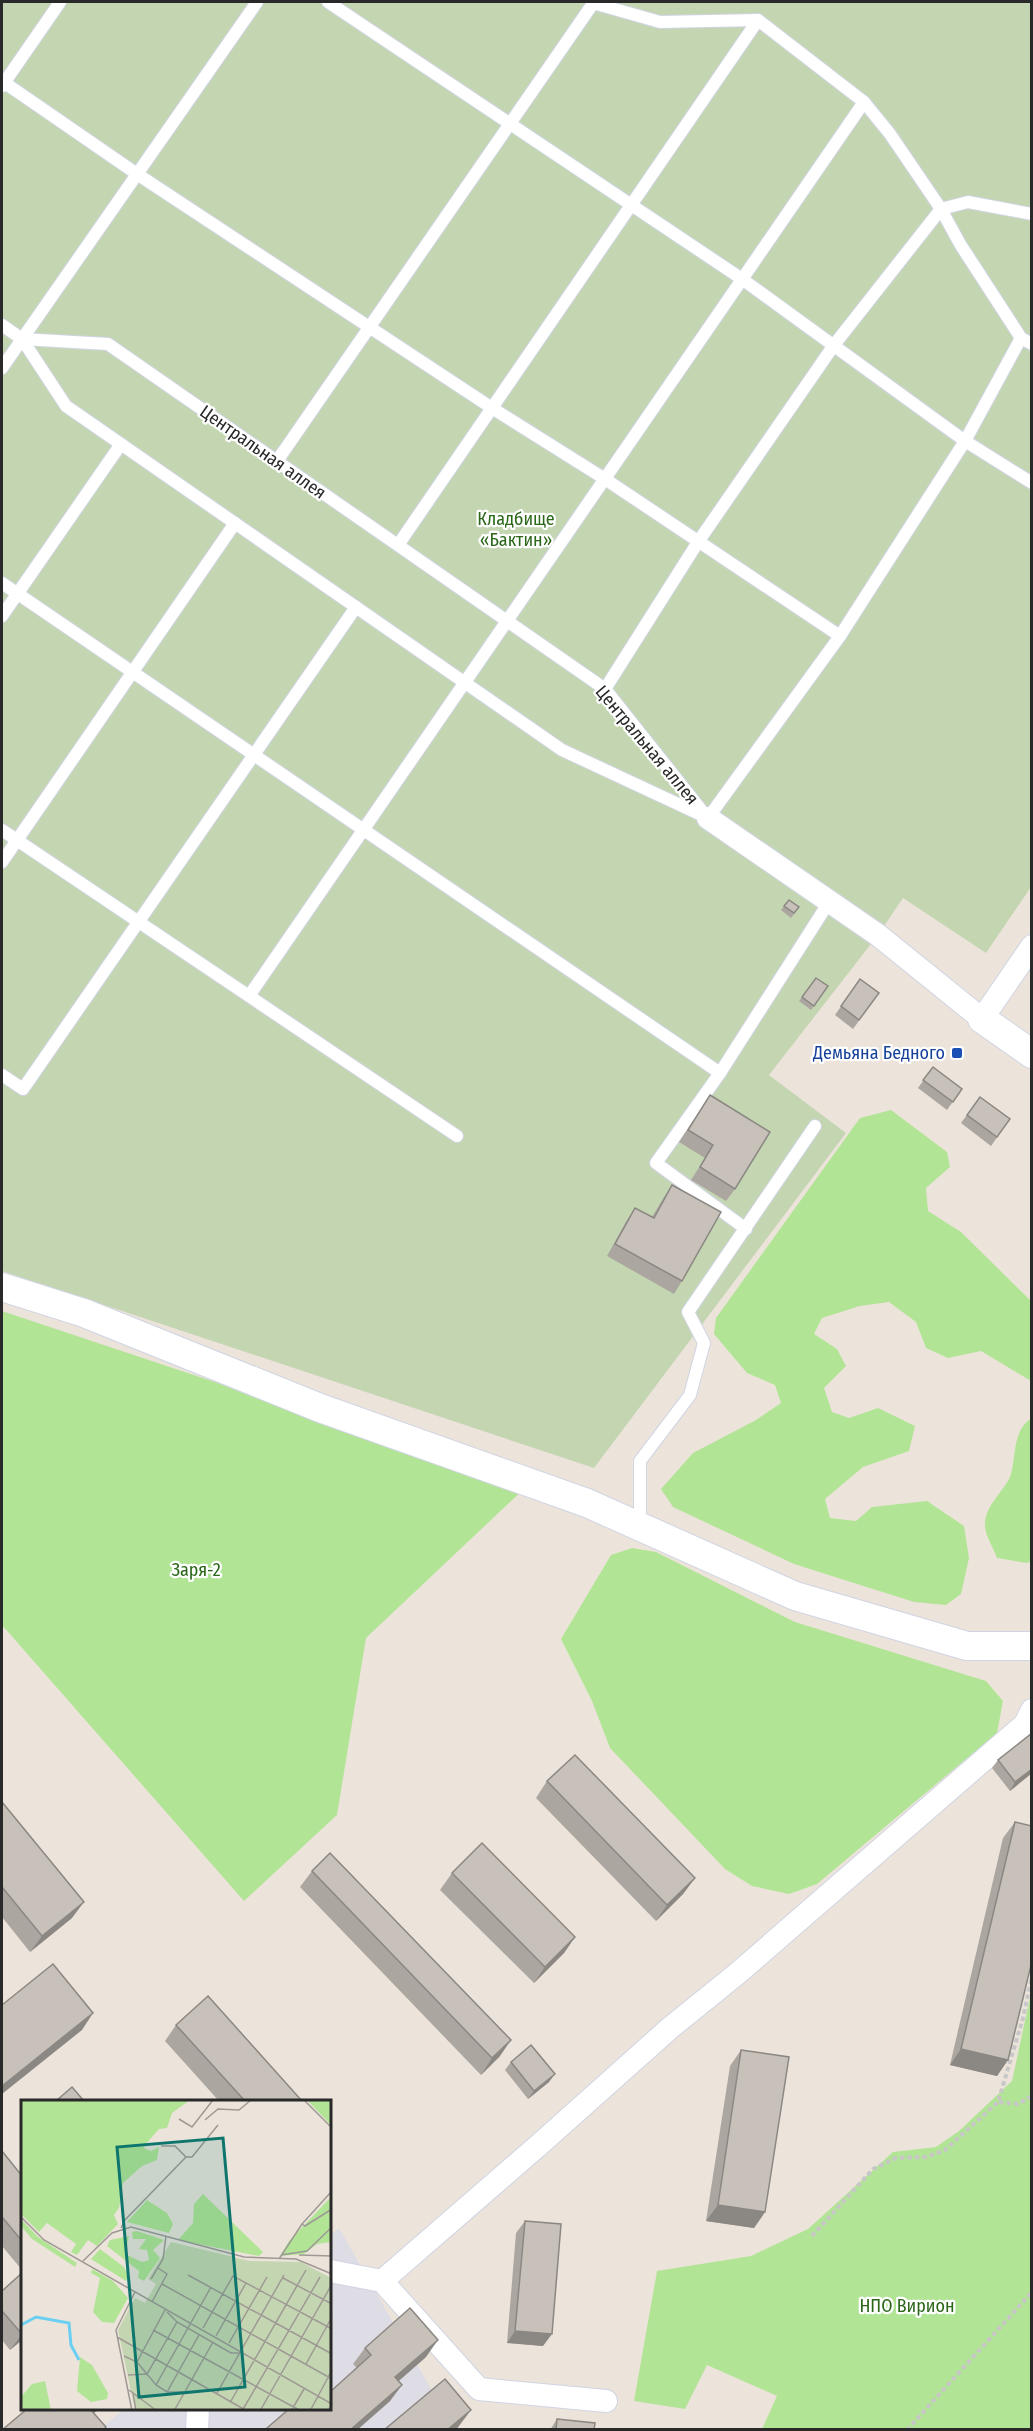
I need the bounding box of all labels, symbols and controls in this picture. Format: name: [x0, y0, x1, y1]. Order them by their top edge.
street label: Центральная аллея: [196, 400, 330, 504]
park label: Кладбище «Бактин»: [477, 508, 555, 551]
street label: Центральная аллея: [591, 681, 703, 809]
place label: Демьяна Бедного: [812, 1042, 945, 1064]
marker: Демьяна Бедного: [950, 1046, 964, 1060]
park label: Заря-2: [171, 1559, 221, 1581]
inset map: [21, 2100, 332, 2410]
park label: НПО Вирион: [859, 2295, 955, 2317]

